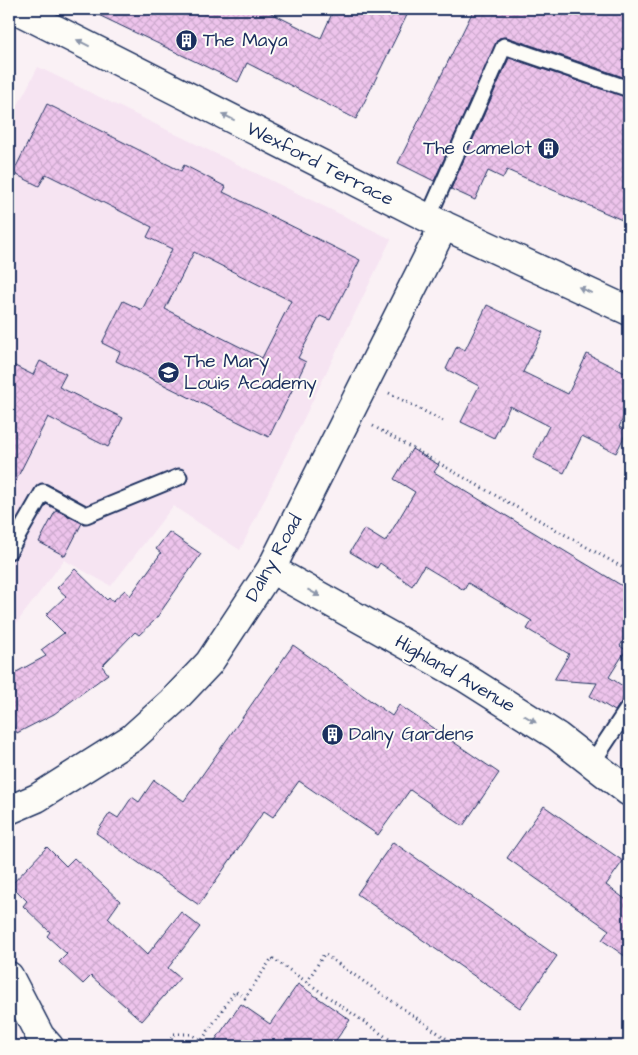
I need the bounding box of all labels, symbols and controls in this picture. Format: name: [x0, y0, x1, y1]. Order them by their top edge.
place label: The Maya: [203, 27, 288, 55]
building icon: The Maya: [175, 28, 199, 52]
one-way arrow: [76, 39, 90, 47]
one-way arrow: [221, 113, 235, 121]
street label: Wexford Terrace: [242, 115, 398, 213]
place label: The Camelot: [423, 135, 532, 162]
building icon: The Camelot: [536, 136, 560, 160]
one-way arrow: [578, 286, 592, 294]
place label: The Mary Louis Academy: [184, 348, 317, 398]
school or university icon: The Mary Louis Academy: [156, 360, 180, 384]
street label: Dalny Road: [239, 509, 310, 607]
one-way arrow: [307, 589, 321, 598]
street label: Highland Avenue: [389, 629, 520, 720]
one-way arrow: [523, 714, 537, 724]
place label: Dalny Gardens: [349, 721, 474, 749]
building icon: Dalny Gardens: [321, 722, 345, 746]

